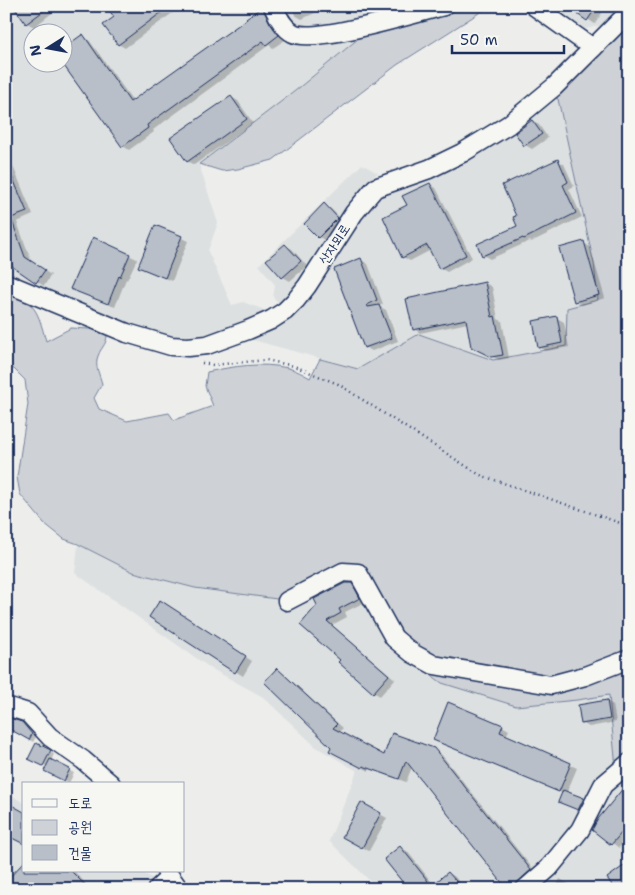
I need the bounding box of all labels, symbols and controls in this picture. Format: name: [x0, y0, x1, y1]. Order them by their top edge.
north arrow: [22, 22, 72, 72]
scale bar: [452, 22, 565, 54]
text: 50 m: [460, 30, 498, 50]
text: N: [25, 43, 45, 58]
street label: 산자뫼로: [314, 220, 354, 268]
legend: [22, 782, 185, 872]
text: 도로: [68, 793, 92, 813]
text: 공원: [68, 817, 92, 837]
text: 건물: [68, 843, 92, 863]

